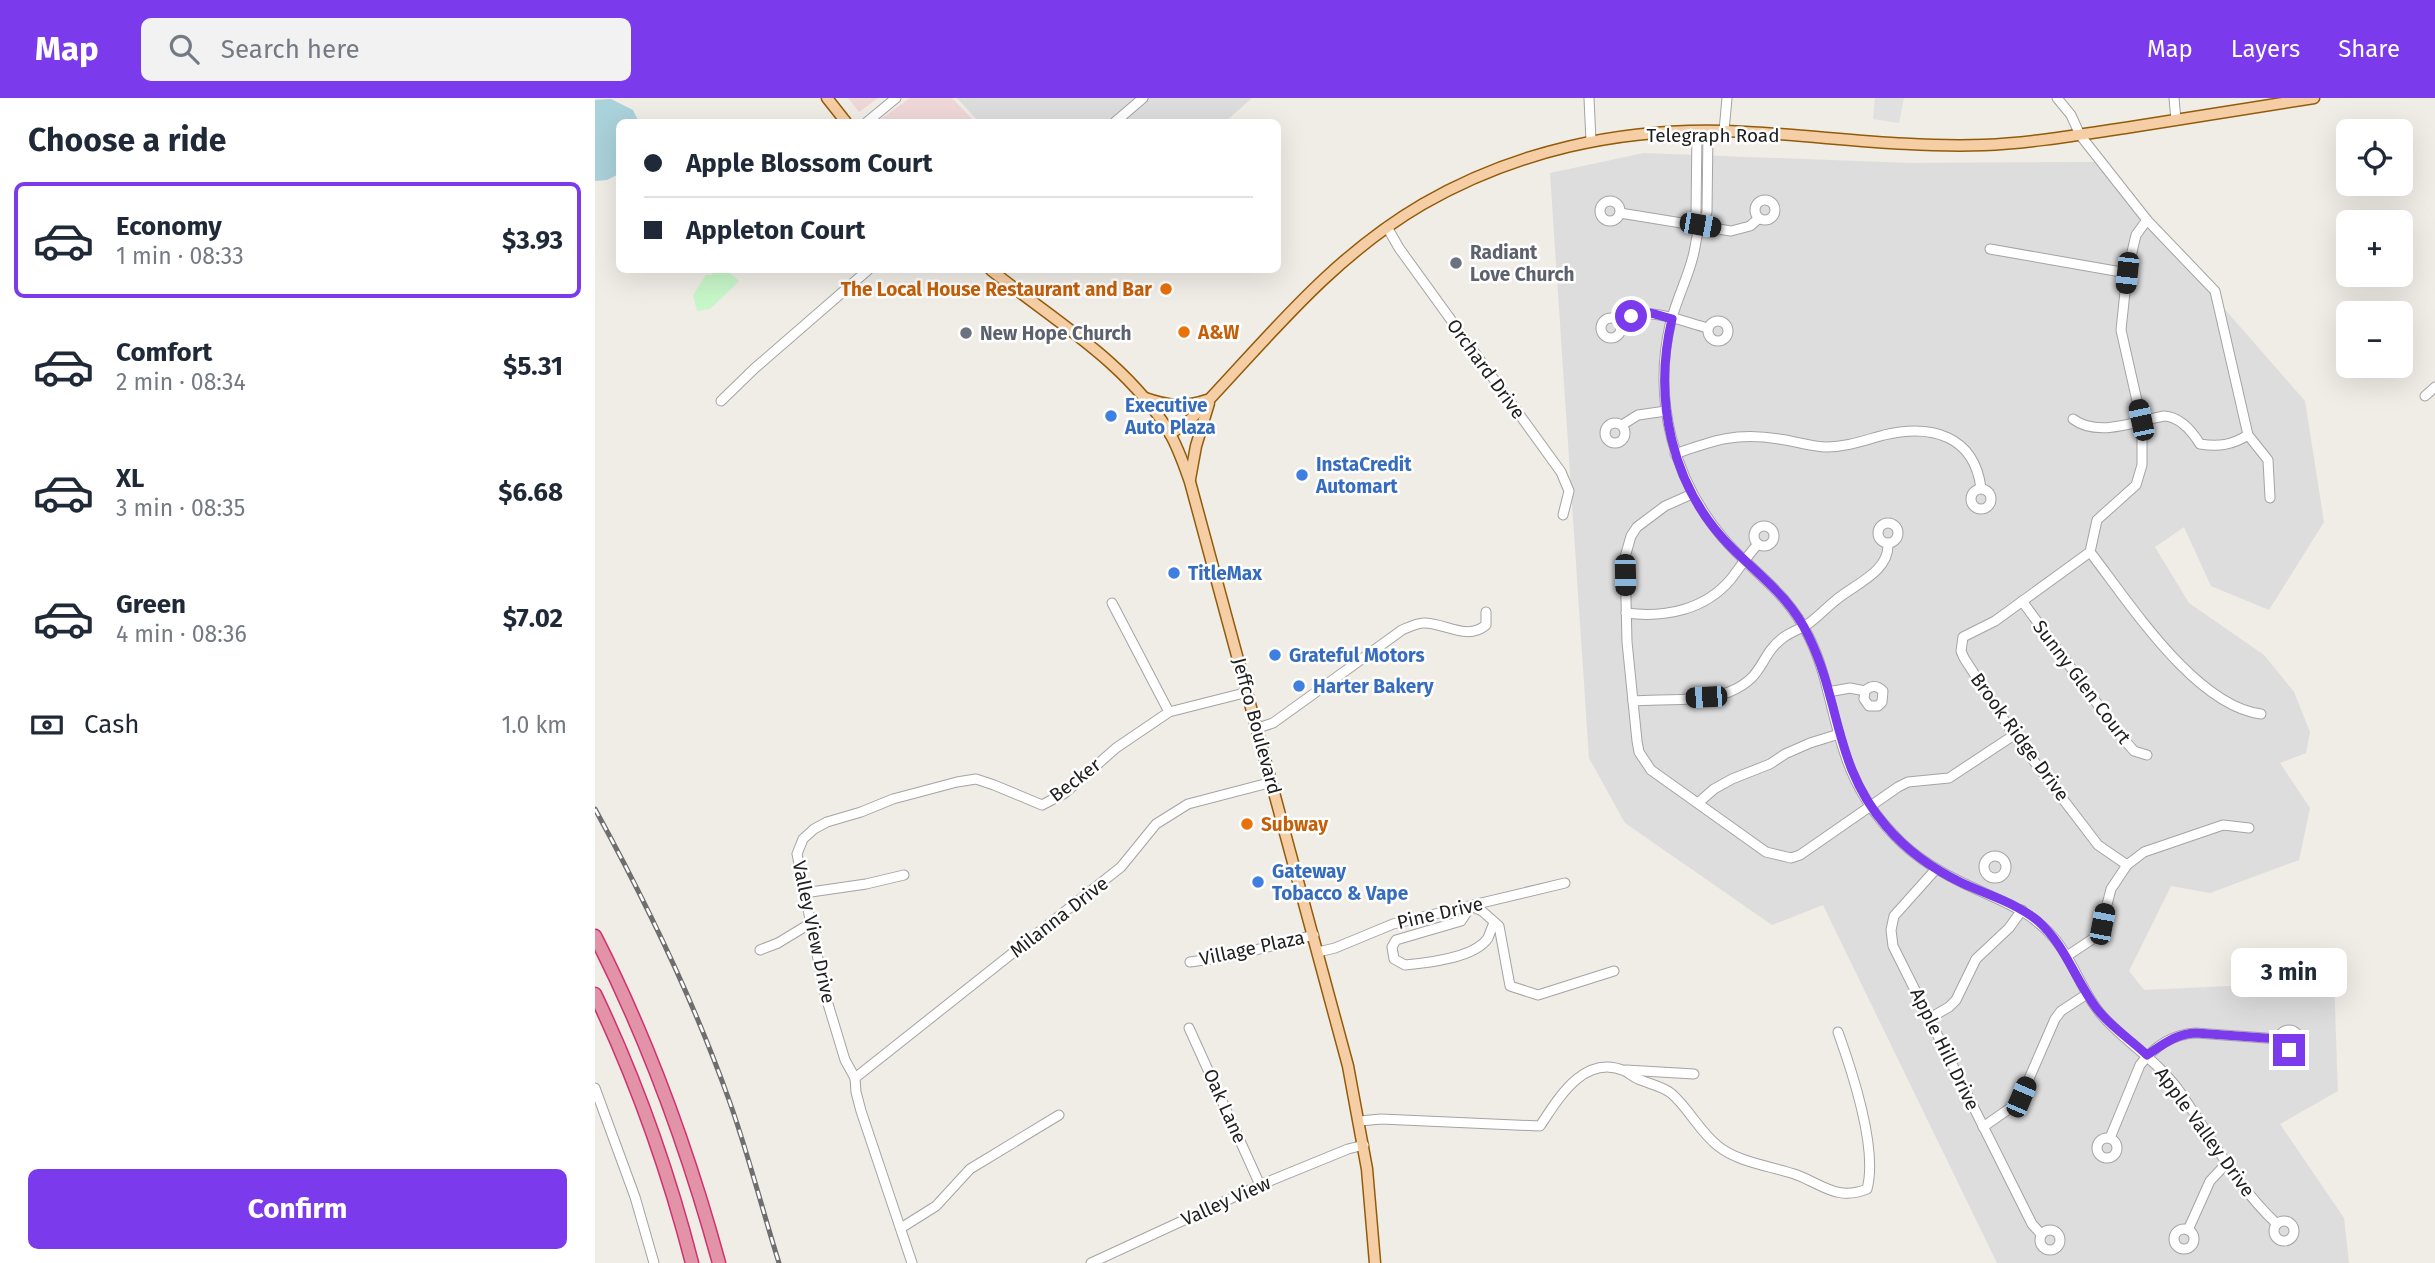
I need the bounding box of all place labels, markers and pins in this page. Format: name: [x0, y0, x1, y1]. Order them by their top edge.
place label: Radiant Love Church: [1470, 241, 1574, 286]
marker: Radiant Love Church: [1448, 255, 1464, 271]
place label: The Local House Restaurant and Bar: [841, 278, 1152, 301]
marker: The Local House Restaurant and Bar: [1158, 281, 1174, 297]
place label: A&W: [1197, 321, 1239, 344]
place label: New Hope Church: [980, 322, 1132, 345]
marker: A&W: [1176, 324, 1192, 340]
marker: New Hope Church: [958, 325, 974, 341]
place label: Executive Auto Plaza: [1124, 394, 1216, 439]
marker: Executive Auto Plaza: [1103, 408, 1119, 424]
place label: InstaCredit Automart: [1315, 453, 1412, 498]
marker: InstaCredit Automart: [1294, 467, 1310, 483]
place label: TitleMax: [1188, 562, 1262, 585]
marker: TitleMax: [1166, 565, 1182, 581]
place label: Grateful Motors: [1289, 644, 1425, 667]
marker: Grateful Motors: [1267, 647, 1283, 663]
place label: Harter Bakery: [1313, 675, 1434, 698]
marker: Harter Bakery: [1291, 678, 1307, 694]
place label: Subway: [1261, 813, 1328, 836]
marker: Subway: [1239, 816, 1255, 832]
place label: Gateway Tobacco & Vape: [1272, 860, 1408, 905]
marker: Gateway Tobacco & Vape: [1250, 874, 1266, 890]

